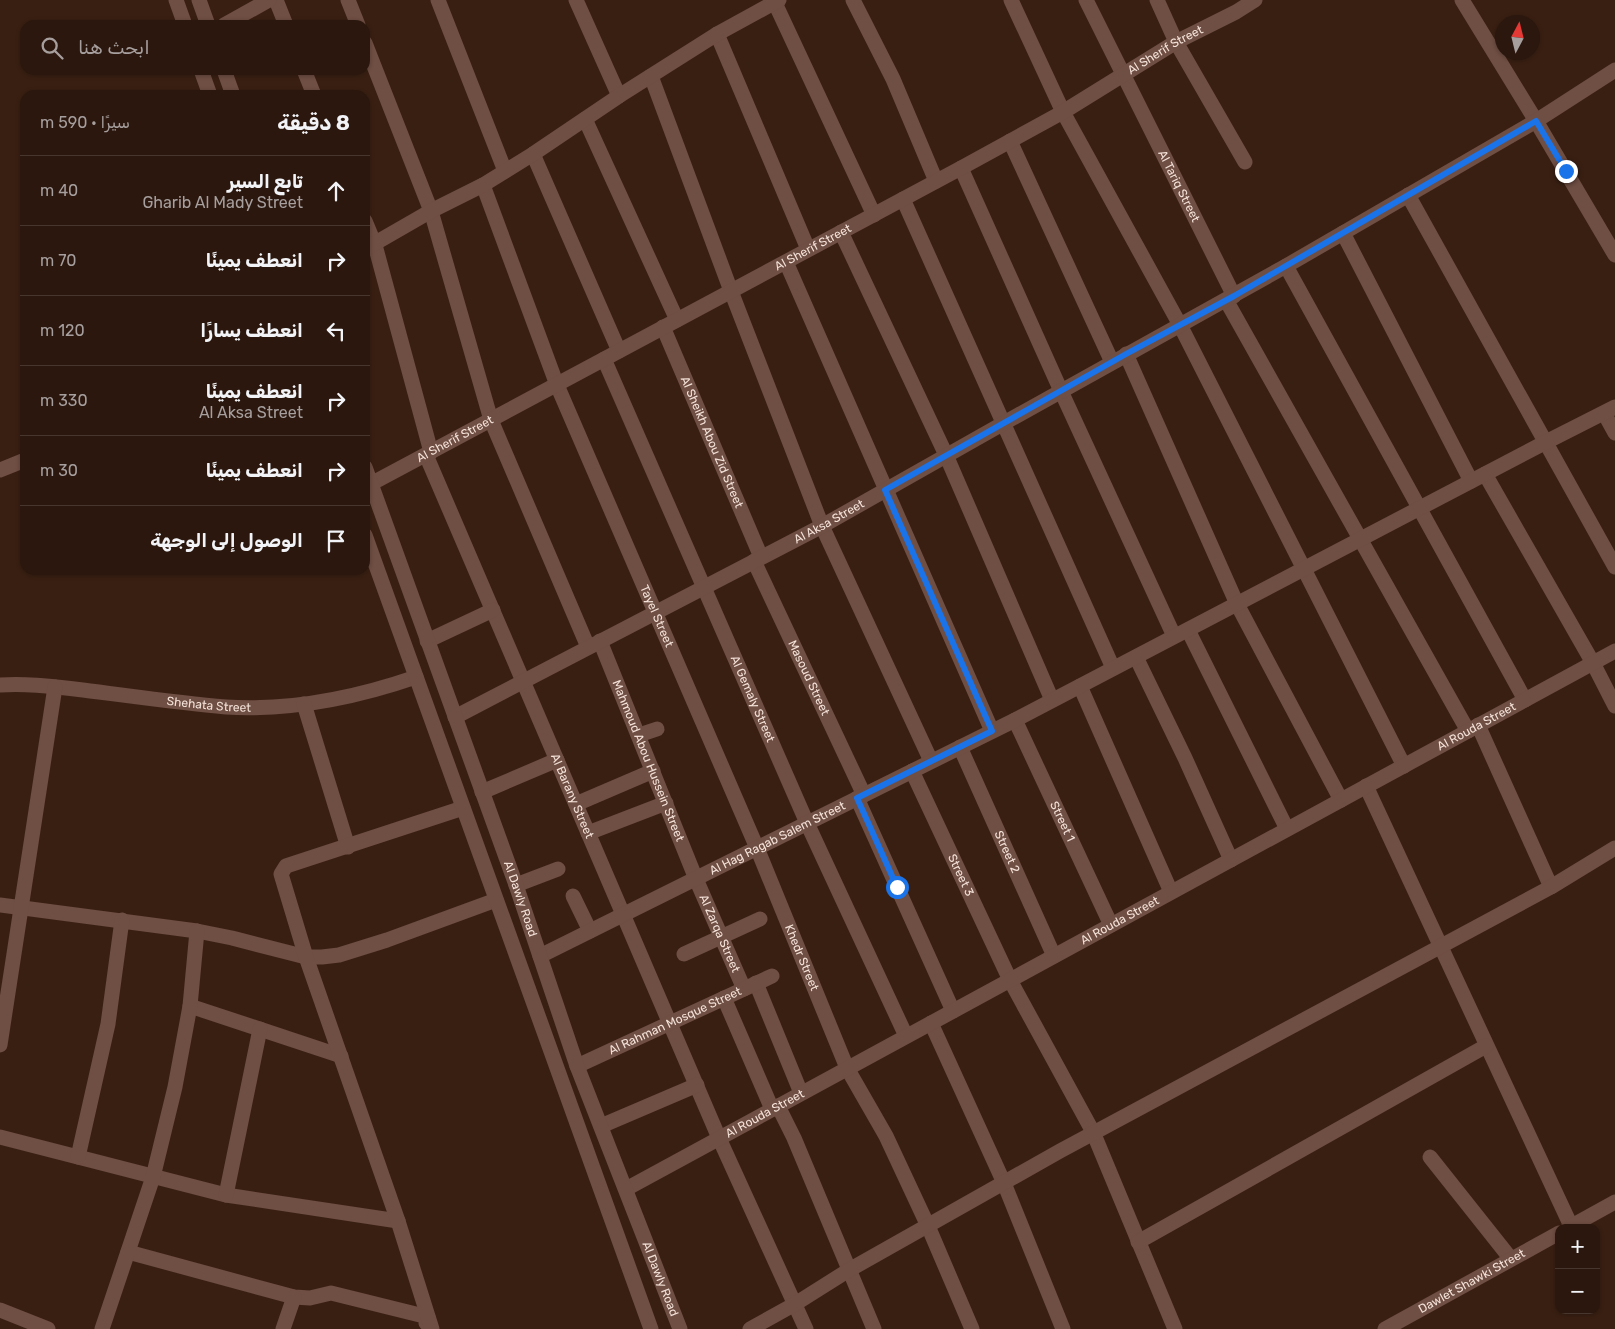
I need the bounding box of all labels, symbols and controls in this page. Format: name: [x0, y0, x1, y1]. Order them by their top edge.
north arrow: [1495, 15, 1540, 60]
search box: [20, 20, 370, 75]
street label: Al Sherif Street: [1125, 23, 1206, 77]
icon: search: [38, 34, 66, 62]
text: ابحث هنا: [78, 36, 150, 59]
text: 8 دقيقة: [277, 110, 350, 135]
text: سيرًا · 590 m: [40, 113, 130, 132]
street label: Al Tariq Street: [1155, 148, 1203, 225]
route end: [1555, 160, 1578, 183]
text: تابع السير: [227, 170, 303, 193]
icon: ahead: [322, 177, 350, 205]
text: 40 m: [40, 181, 78, 200]
text: Gharib Al Mady Street: [142, 193, 303, 212]
street label: Al Sherif Street: [772, 221, 854, 273]
icon: right: [322, 247, 350, 275]
text: انعطف يمينًا: [206, 249, 303, 272]
text: 70 m: [40, 251, 77, 270]
icon: left: [322, 317, 350, 345]
text: انعطف يسارًا: [200, 319, 303, 342]
text: 120 m: [40, 321, 85, 340]
street label: Al Sheikh Abou Zid Street: [678, 374, 746, 510]
text: انعطف يمينًا: [206, 380, 303, 403]
icon: right: [322, 387, 350, 415]
text: 330 m: [40, 391, 88, 410]
text: Al Aksa Street: [199, 403, 303, 422]
street label: Al Sherif Street: [414, 413, 496, 465]
icon: right: [322, 457, 350, 485]
text: انعطف يمينًا: [206, 459, 303, 482]
text: 30 m: [40, 461, 78, 480]
street label: Al Aksa Street: [791, 496, 867, 546]
icon: arrive: [322, 527, 350, 555]
text: الوصول إلى الوجهة: [150, 529, 303, 552]
street label: Tayel Street: [637, 583, 676, 650]
street label: Masoud Street: [785, 638, 833, 718]
street label: Al Gemaly Street: [728, 653, 778, 745]
street label: Mahmoud Abou Hussein Street: [609, 678, 687, 844]
street label: Shehata Street: [166, 694, 251, 715]
street label: Al Rouda Street: [1435, 699, 1518, 753]
street label: Al Barany Street: [548, 751, 597, 841]
street label: Al Hag Ragab Salem Street: [707, 798, 848, 878]
street label: Street 1: [1047, 799, 1078, 844]
street label: Street 2: [992, 829, 1023, 875]
street label: Street 3: [945, 852, 977, 898]
street label: Al Dawly Road: [501, 859, 540, 939]
route start: [886, 876, 909, 899]
street label: Al Zarqa Street: [697, 892, 743, 975]
street label: Al Rouda Street: [1078, 893, 1162, 947]
street label: Khedr Street: [782, 922, 822, 993]
street label: Al Rahman Mosque Street: [606, 984, 744, 1057]
street label: Al Rouda Street: [723, 1086, 807, 1141]
map controls: [1555, 1224, 1600, 1314]
button: +: [1555, 1224, 1600, 1269]
street label: Al Dawly Road: [639, 1239, 681, 1318]
street label: Dawlet Shawki Street: [1416, 1246, 1528, 1316]
button: −: [1555, 1269, 1600, 1314]

